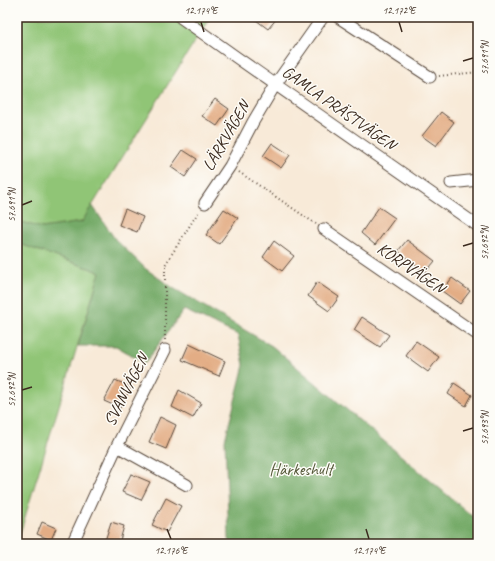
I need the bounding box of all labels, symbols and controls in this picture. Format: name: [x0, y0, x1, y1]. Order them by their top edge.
text: 12.174°E: [185, 4, 219, 17]
text: 12.172°E: [383, 4, 417, 17]
text: 57.691°N: [478, 39, 491, 75]
street label: GAMLA PRÄSTVÄGEN: [278, 61, 402, 156]
street label: LÄRKVÄGEN: [198, 95, 256, 175]
text: 57.691°N: [5, 186, 18, 222]
text: 57.692°N: [478, 224, 491, 260]
street label: KORPVÄGEN: [373, 238, 451, 300]
street label: SVANVÄGEN: [99, 348, 154, 430]
text: 57.692°N: [5, 371, 18, 407]
text: 57.693°N: [478, 409, 491, 445]
park label: Härkeshult: [269, 459, 335, 480]
text: 12.176°E: [155, 544, 189, 557]
text: 12.174°E: [353, 544, 387, 557]

